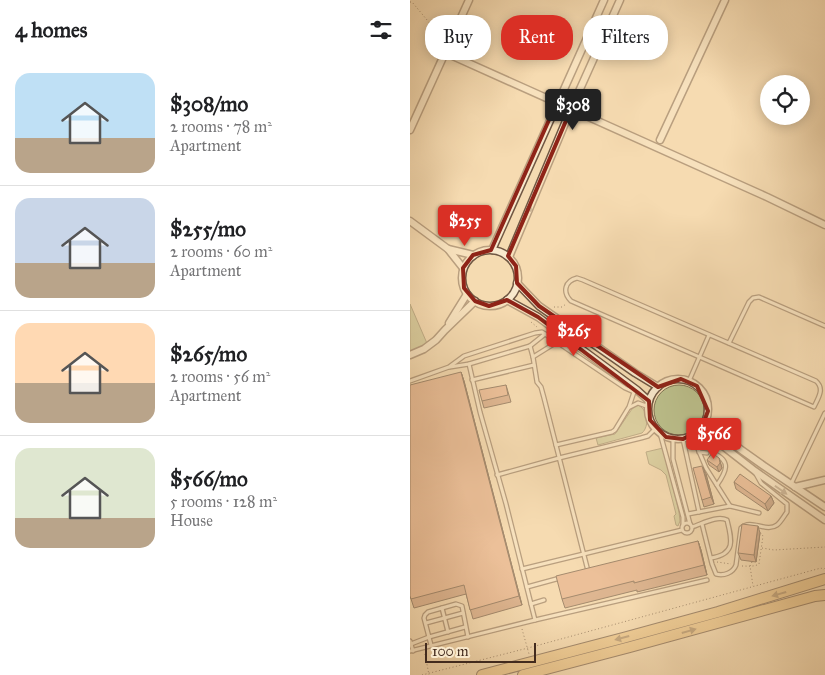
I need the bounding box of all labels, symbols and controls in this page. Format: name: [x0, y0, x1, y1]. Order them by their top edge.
chip: Buy: [425, 15, 491, 60]
chip: Rent: [501, 15, 573, 60]
chip: Filters: [583, 15, 668, 60]
icon: filters: [367, 16, 395, 44]
text: 4 homes: [15, 17, 87, 43]
map controls: [760, 75, 810, 125]
button: locate: [760, 75, 810, 125]
pin: $308: [543, 88, 603, 131]
text: $308/mo: [170, 91, 248, 117]
icon: home: [55, 93, 115, 153]
text: $308: [556, 95, 590, 114]
text: 2 rooms · 78 m²: [170, 117, 272, 136]
text: Apartment: [170, 136, 242, 155]
pin: $255: [435, 204, 495, 247]
one-way arrow: [524, 205, 532, 219]
text: $255: [449, 211, 481, 230]
text: $255/mo: [170, 216, 246, 242]
icon: home: [55, 218, 115, 278]
text: 2 rooms · 60 m²: [170, 242, 272, 261]
text: Apartment: [170, 261, 242, 280]
pin: $265: [544, 314, 604, 357]
text: $265: [557, 321, 591, 340]
text: $265/mo: [170, 341, 247, 367]
icon: home: [55, 343, 115, 403]
text: 2 rooms · 56 m²: [170, 367, 270, 386]
text: Apartment: [170, 386, 242, 405]
pin: $566: [684, 418, 744, 460]
text: $566: [697, 424, 731, 443]
text: $566/mo: [170, 466, 248, 492]
icon: home: [55, 468, 115, 528]
one-way arrow: [775, 485, 788, 495]
text: 5 rooms · 128 m²: [170, 492, 277, 511]
text: House: [170, 511, 213, 530]
one-way arrow: [771, 590, 786, 598]
one-way arrow: [681, 627, 696, 635]
one-way arrow: [615, 635, 630, 643]
scale bar: [425, 640, 536, 663]
text: 100 m: [432, 643, 469, 660]

